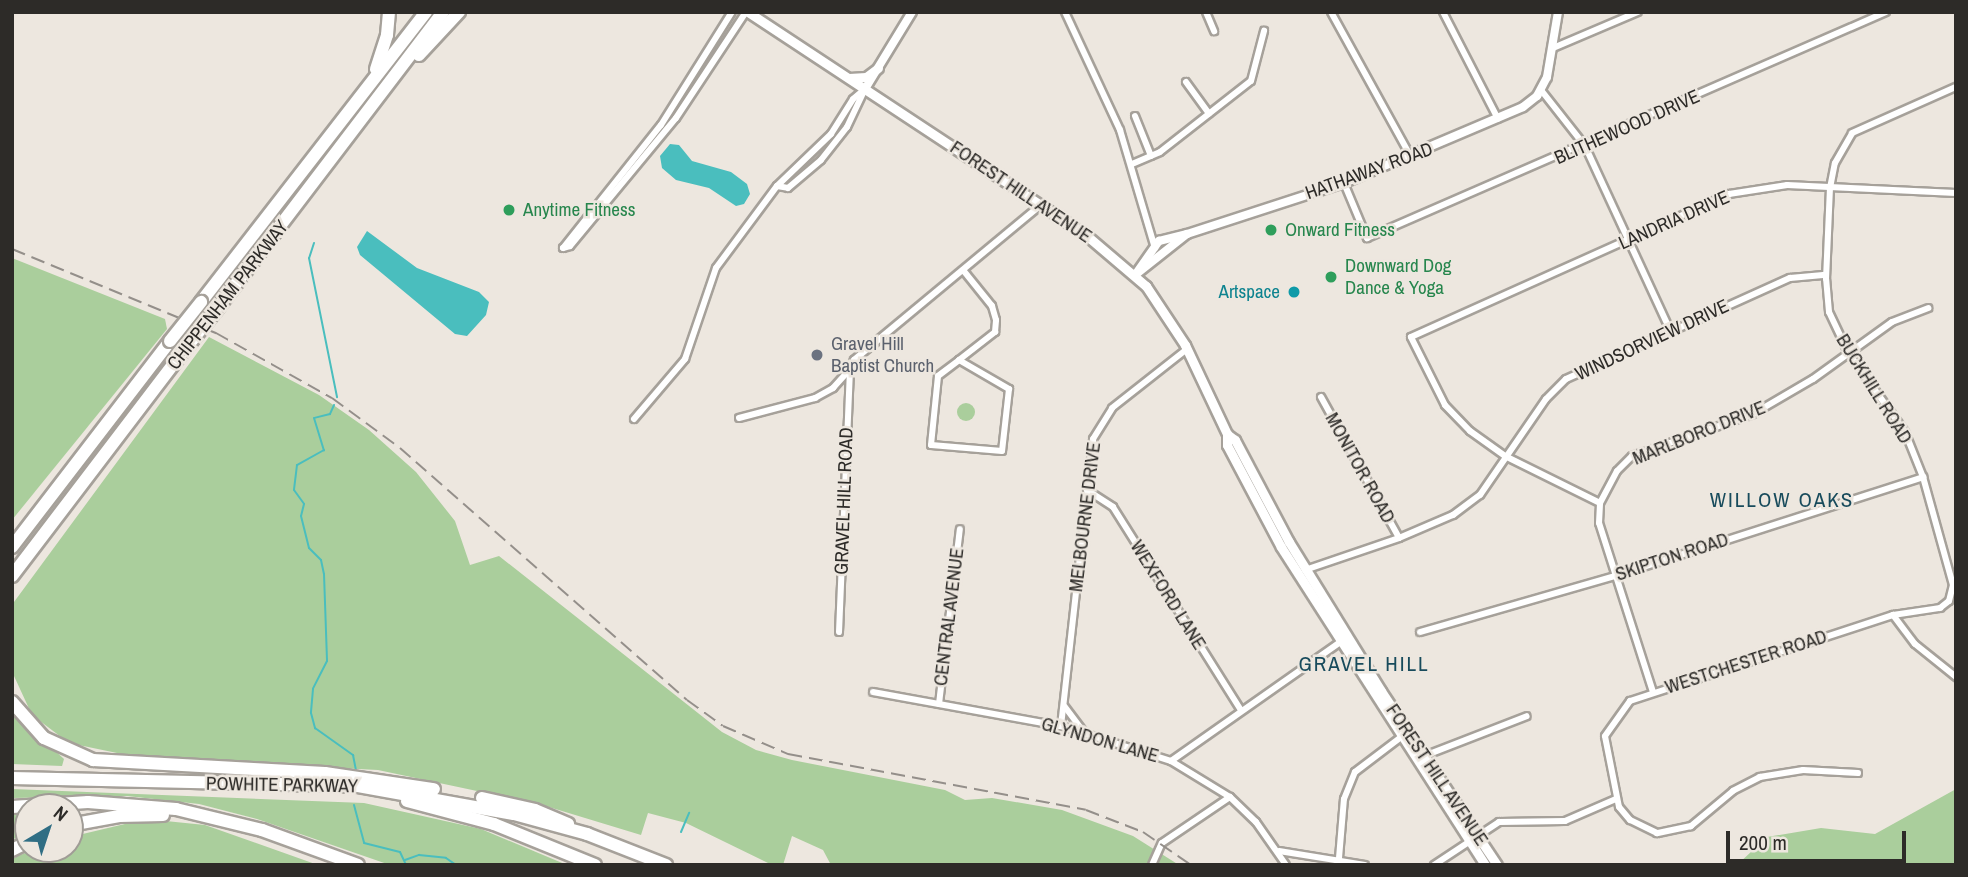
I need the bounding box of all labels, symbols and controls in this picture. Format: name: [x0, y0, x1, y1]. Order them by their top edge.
street label: BLITHEWOOD DRIVE: [1551, 85, 1703, 169]
street label: FOREST HILL AVENUE: [945, 136, 1097, 248]
street label: HATHAWAY ROAD: [1302, 137, 1436, 205]
street label: LANDRIA DRIVE: [1615, 185, 1733, 255]
place label: Anytime Fitness: [523, 199, 636, 221]
marker: Anytime Fitness: [501, 202, 517, 218]
street label: CHIPPENHAM PARKWAY: [163, 216, 293, 374]
place label: Onward Fitness: [1285, 219, 1395, 241]
marker: Onward Fitness: [1263, 222, 1279, 238]
place label: Downward Dog Dance & Yoga: [1345, 255, 1451, 299]
marker: Downward Dog Dance & Yoga: [1323, 269, 1339, 285]
place label: Artspace: [1219, 281, 1280, 303]
marker: Artspace: [1286, 284, 1302, 300]
street label: WINDSORVIEW DRIVE: [1572, 294, 1732, 386]
street label: BUCKHILL ROAD: [1831, 330, 1917, 448]
place label: Gravel Hill Baptist Church: [831, 333, 934, 377]
marker: Gravel Hill Baptist Church: [809, 347, 825, 363]
street label: MARLBORO DRIVE: [1629, 396, 1769, 470]
street label: MONITOR ROAD: [1320, 409, 1400, 527]
street label: GRAVEL HILL ROAD: [830, 426, 858, 576]
street label: MELBOURNE DRIVE: [1065, 441, 1105, 593]
district label: WILLOW OAKS: [1711, 487, 1853, 513]
street label: SKIPTON ROAD: [1613, 528, 1731, 586]
street label: WEXFORD LANE: [1125, 536, 1211, 654]
street label: CENTRAL AVENUE: [929, 546, 969, 688]
street label: WESTCHESTER ROAD: [1662, 625, 1830, 699]
district label: GRAVEL HILL: [1299, 651, 1429, 677]
street label: FOREST HILL AVENUE: [1381, 699, 1493, 851]
street label: GLYNDON LANE: [1039, 712, 1161, 768]
street label: POWHITE PARKWAY: [206, 772, 358, 798]
north arrow: [14, 793, 84, 863]
text: N: [48, 800, 74, 827]
scale bar: [1730, 818, 1910, 862]
text: 200 m: [1739, 828, 1787, 857]

